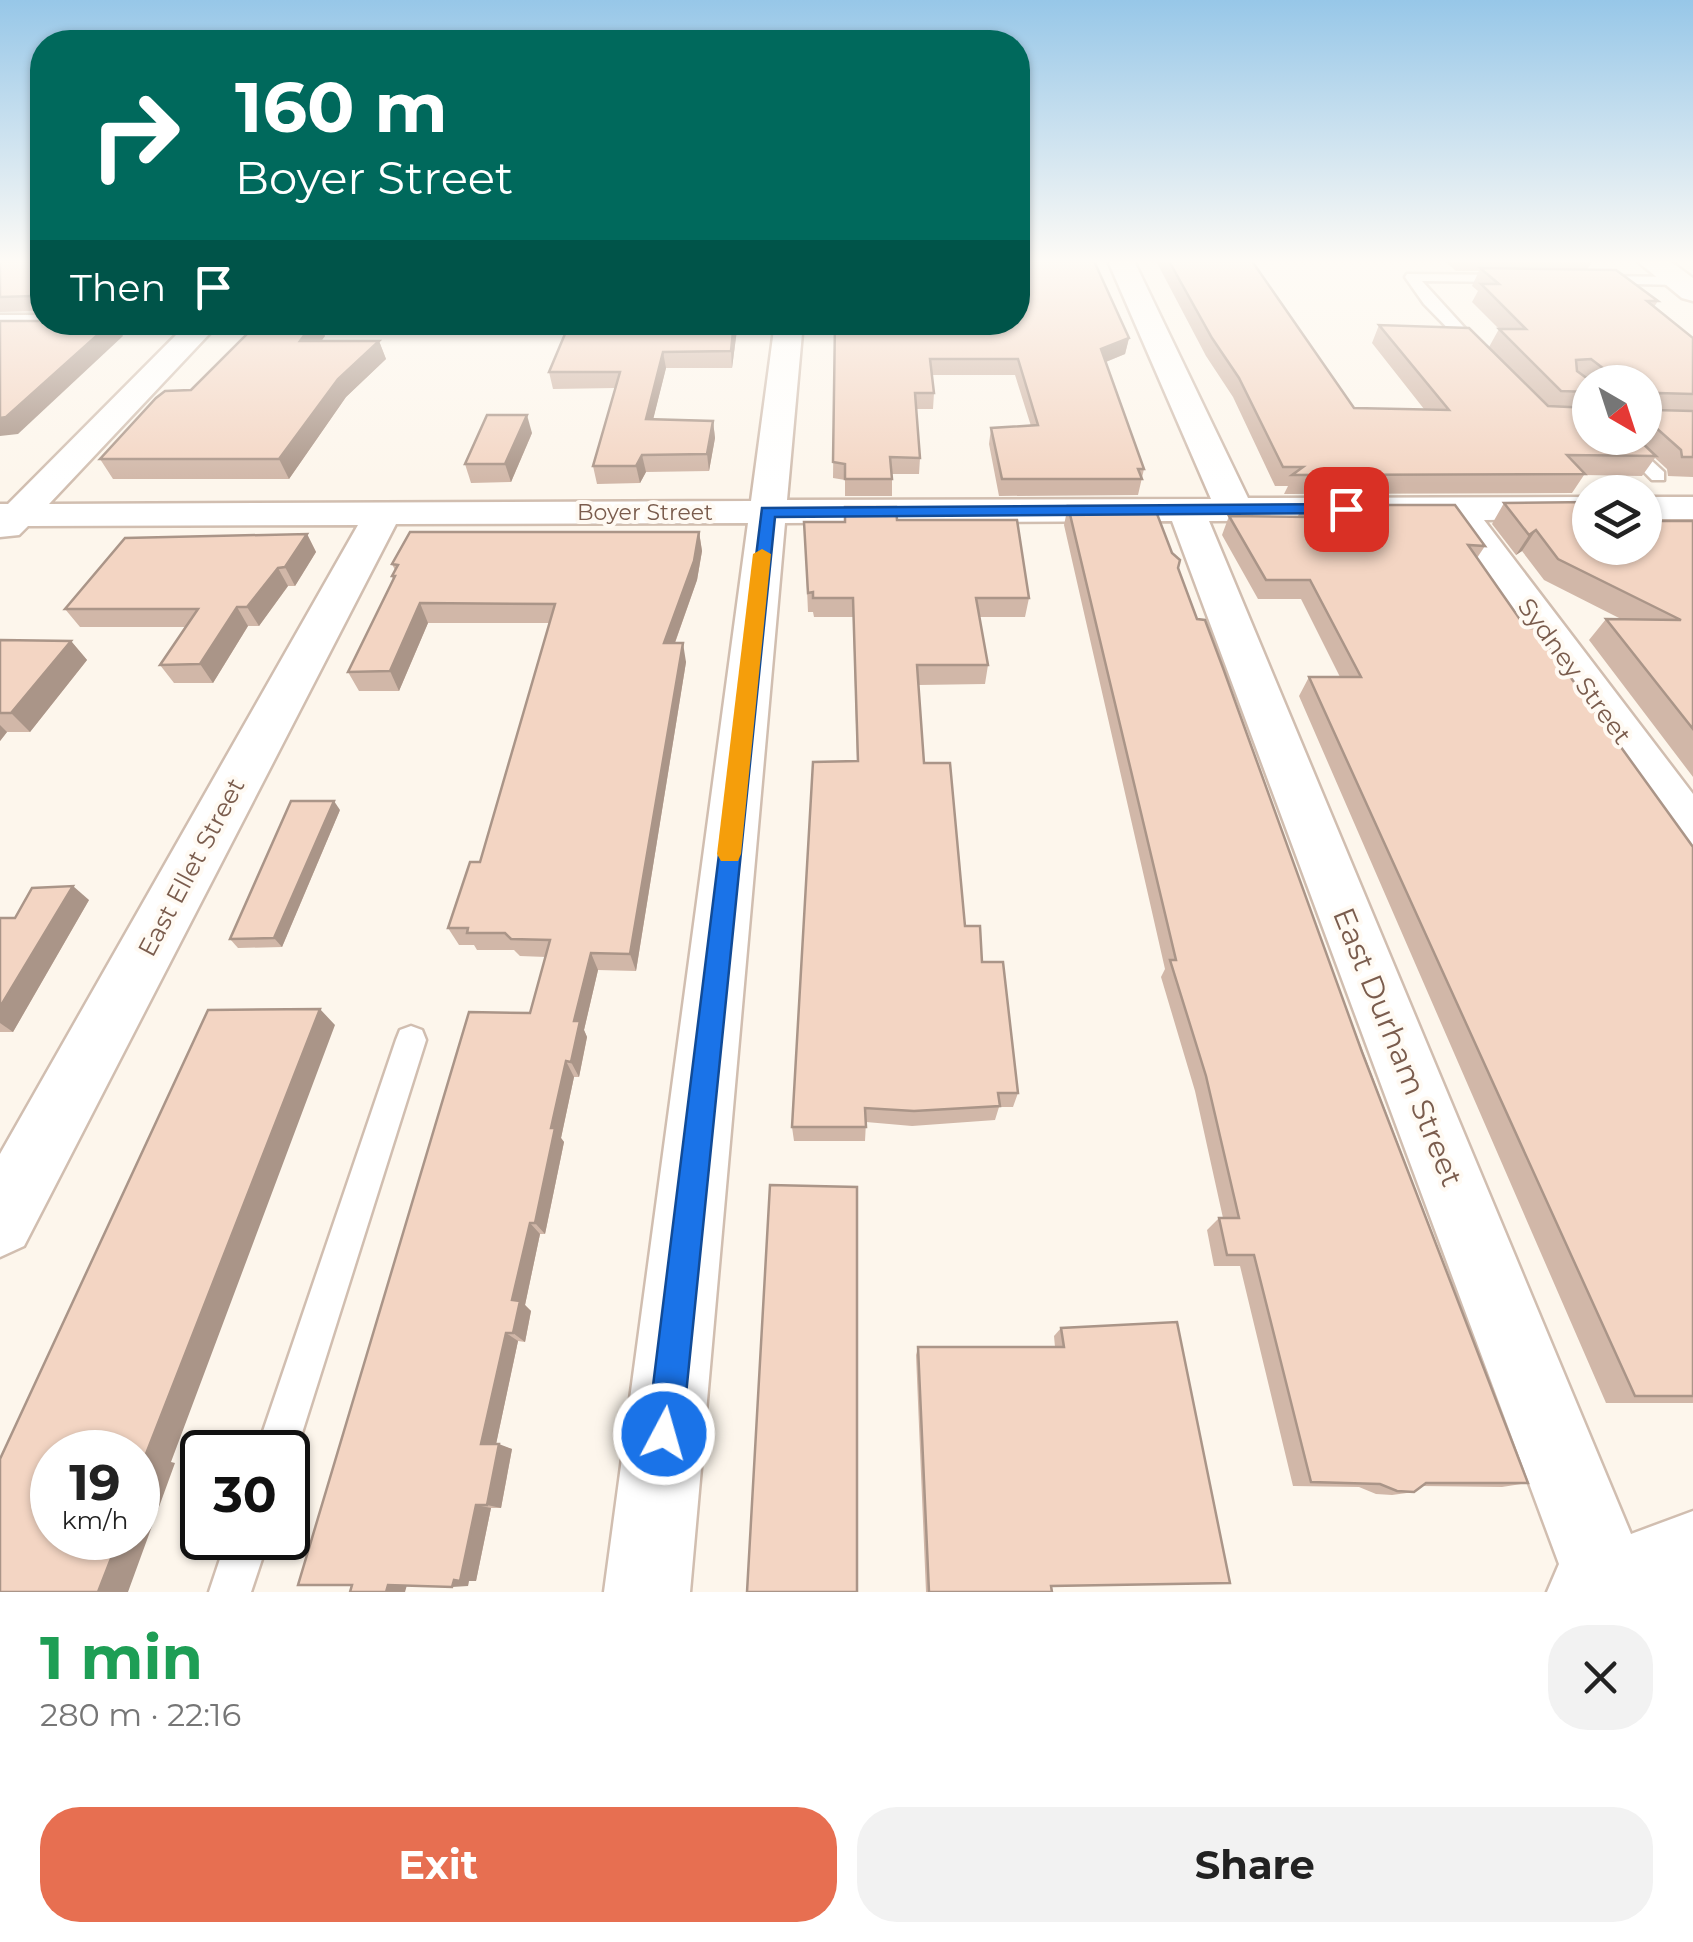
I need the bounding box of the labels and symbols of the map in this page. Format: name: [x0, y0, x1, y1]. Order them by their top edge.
north arrow: [1572, 365, 1662, 455]
pin: [1304, 467, 1389, 552]
street label: Boyer Street: [577, 499, 713, 526]
street label: Sydney Street: [1512, 592, 1638, 750]
street label: East Ellet Street: [131, 773, 251, 961]
street label: East Durham Street: [1325, 902, 1471, 1192]
position arrow: [612, 1382, 716, 1486]
speed limit sign: 30: [180, 1430, 310, 1560]

